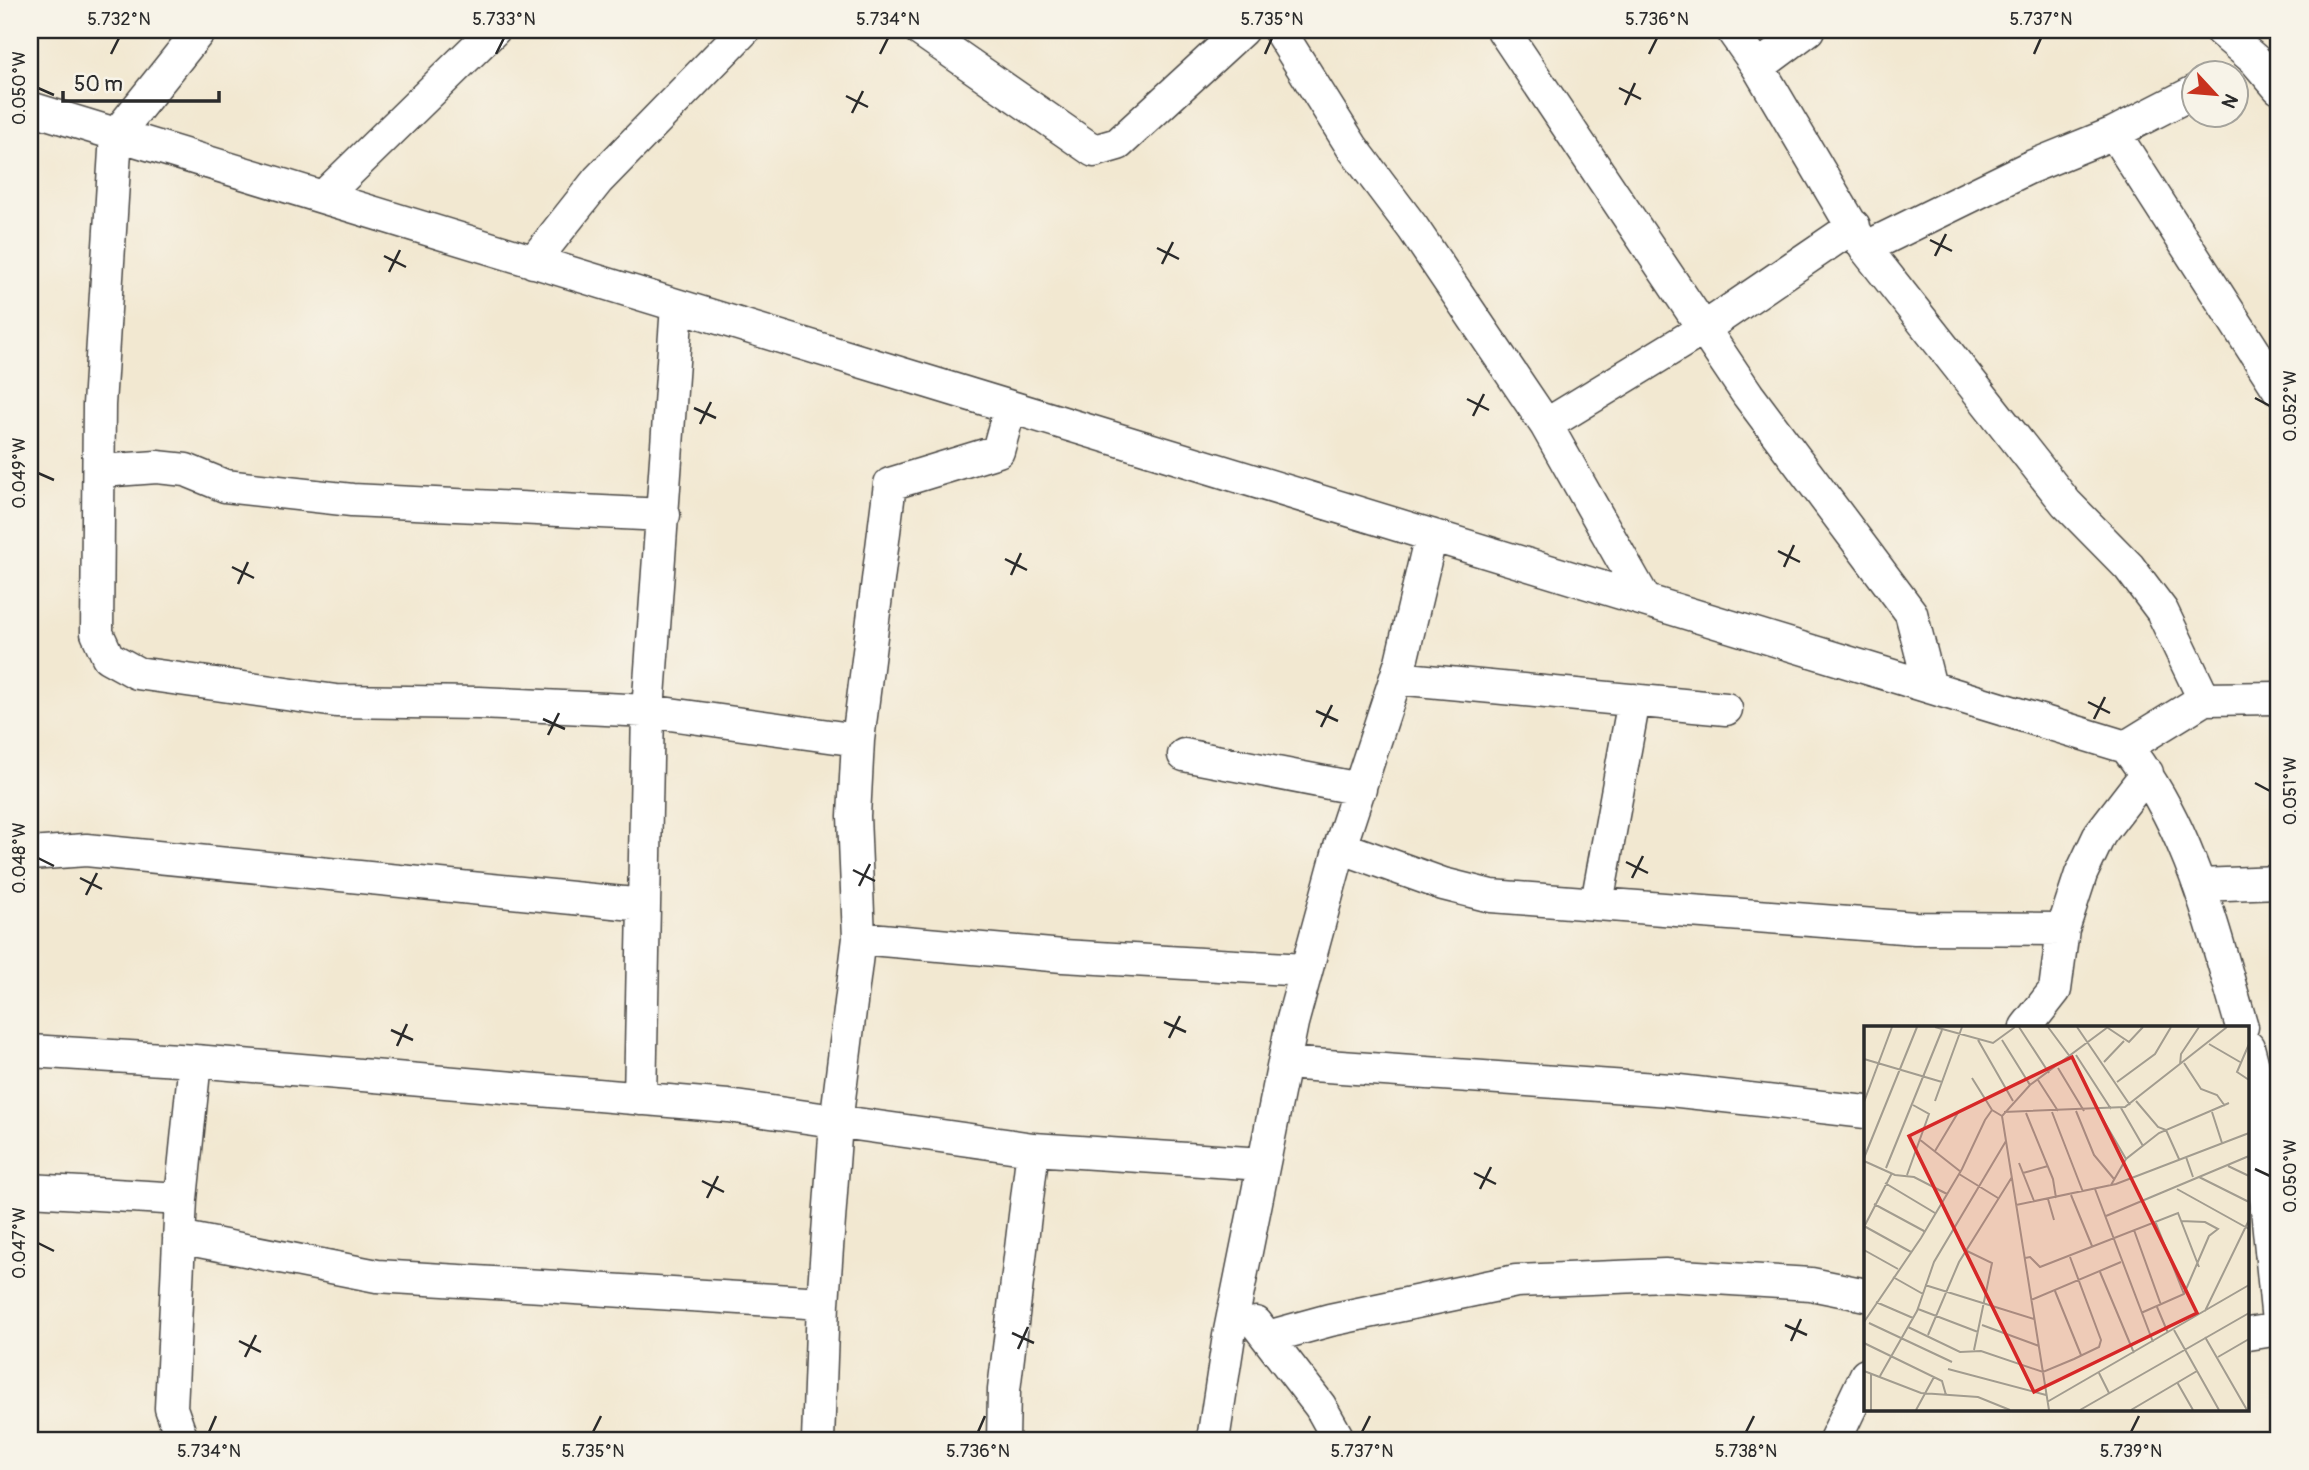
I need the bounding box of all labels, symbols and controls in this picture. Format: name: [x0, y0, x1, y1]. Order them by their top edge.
text: 5.732°N: [87, 8, 151, 31]
text: 5.733°N: [472, 8, 536, 31]
text: 5.734°N: [856, 8, 920, 31]
text: 5.735°N: [1240, 8, 1304, 31]
text: 5.736°N: [1625, 8, 1689, 31]
text: 5.737°N: [2010, 8, 2072, 31]
text: 0.050°W: [8, 51, 31, 125]
scale bar: [63, 60, 219, 104]
north arrow: [2180, 60, 2250, 130]
text: 50 m: [74, 71, 123, 98]
text: N: [2216, 90, 2243, 112]
text: 0.052°W: [2279, 370, 2302, 442]
text: 0.049°W: [8, 437, 31, 509]
text: 0.051°W: [2279, 757, 2302, 825]
text: 0.048°W: [8, 822, 31, 894]
inset map: [1864, 1026, 2250, 1410]
text: 0.050°W: [2279, 1139, 2302, 1213]
text: 0.047°W: [8, 1207, 31, 1279]
text: 5.734°N: [177, 1440, 241, 1463]
text: 5.735°N: [561, 1440, 625, 1463]
text: 5.736°N: [946, 1440, 1010, 1463]
text: 5.737°N: [1331, 1440, 1393, 1463]
text: 5.738°N: [1715, 1440, 1777, 1463]
text: 5.739°N: [2100, 1440, 2162, 1463]

